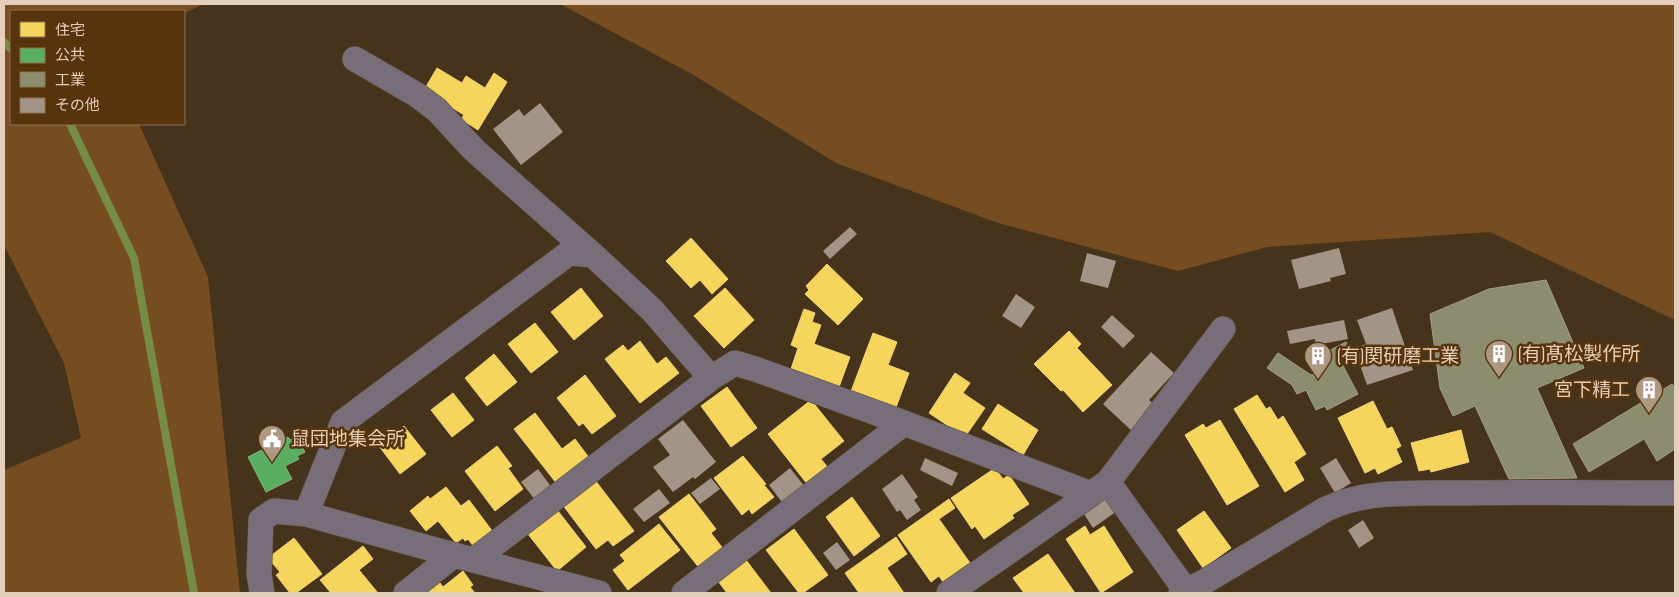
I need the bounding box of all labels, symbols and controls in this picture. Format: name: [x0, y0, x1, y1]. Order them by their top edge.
legend: [10, 10, 185, 125]
text: 住宅: [55, 21, 85, 40]
text: 公共: [55, 46, 85, 65]
text: 工業: [55, 71, 85, 90]
text: その他: [55, 96, 100, 115]
building icon: (有)髙松製作所: [1484, 339, 1514, 378]
building icon: (有)関研磨工業: [1303, 341, 1333, 380]
place label: (有)髙松製作所: [1518, 343, 1640, 366]
place label: (有)関研磨工業: [1337, 345, 1459, 368]
building icon: 宮下精工: [1634, 375, 1664, 414]
place label: 宮下精工: [1554, 379, 1630, 402]
public building icon: 鼠団地集会所: [257, 424, 287, 463]
place label: 鼠団地集会所: [291, 428, 405, 451]

